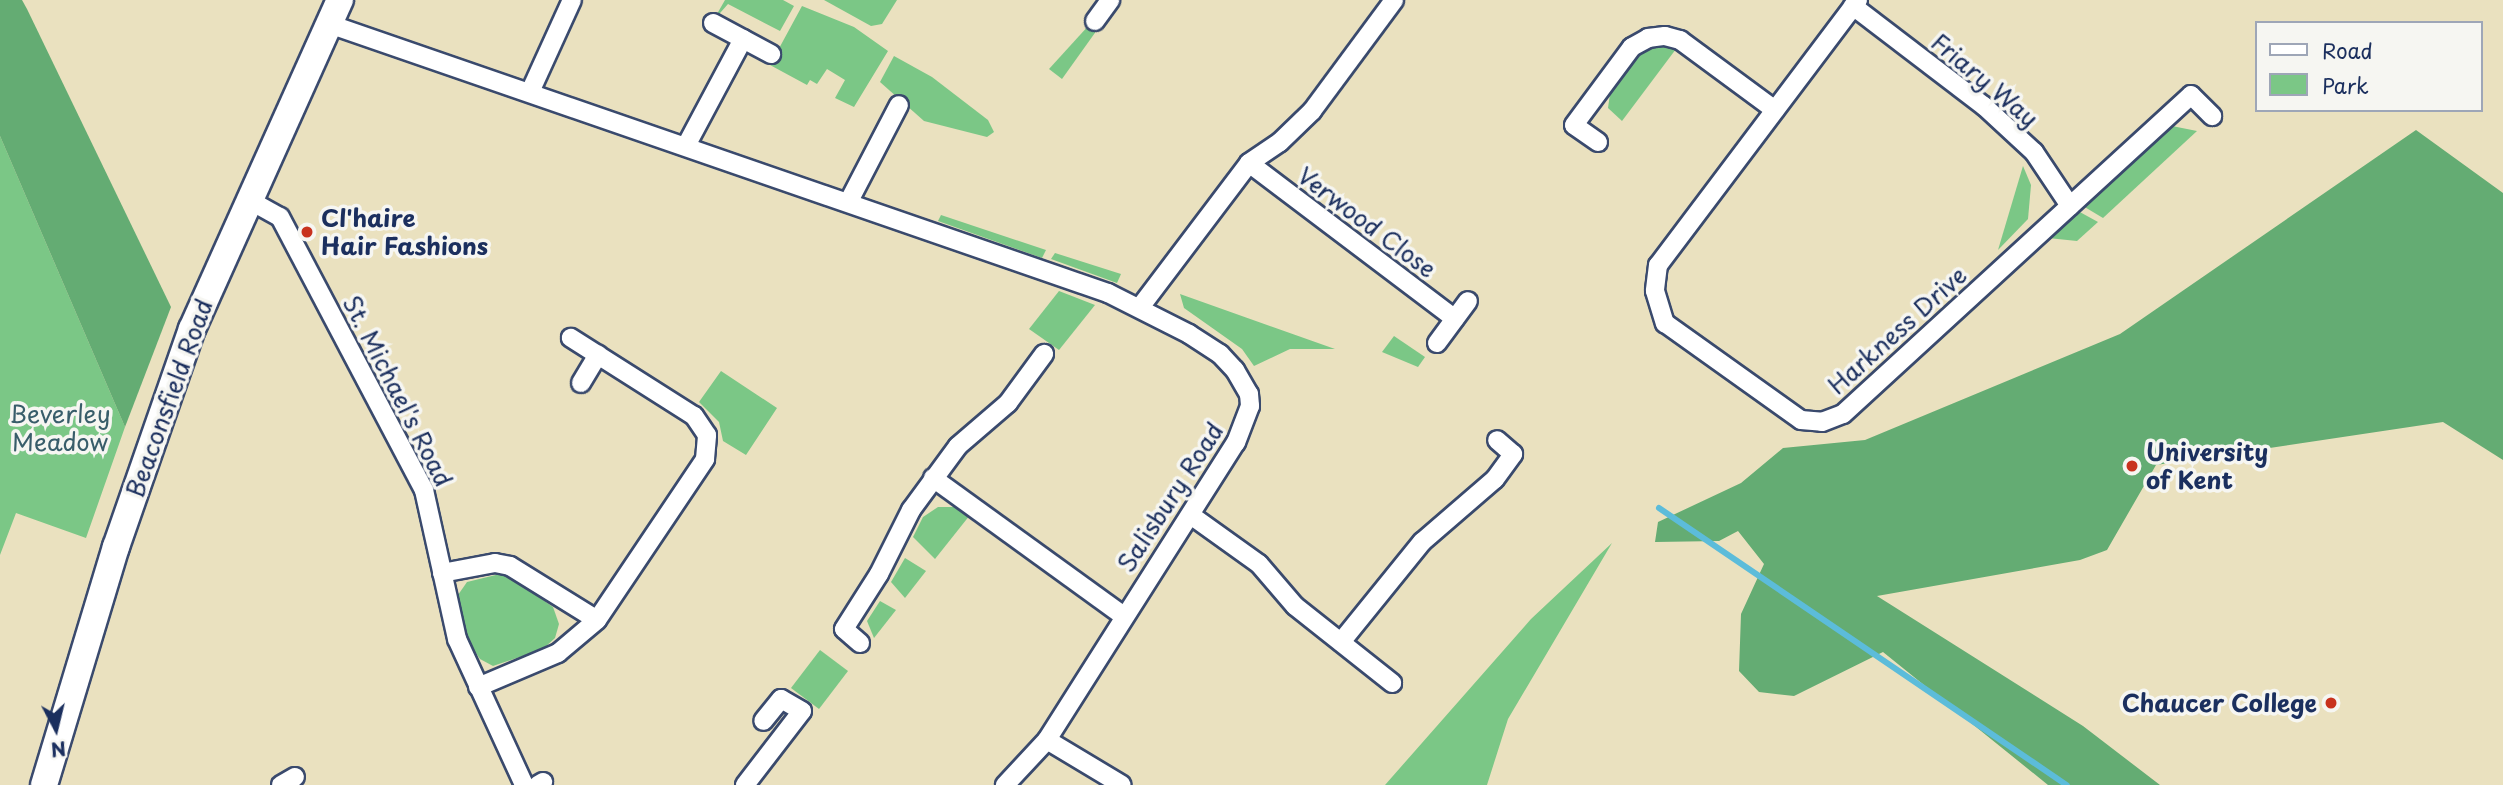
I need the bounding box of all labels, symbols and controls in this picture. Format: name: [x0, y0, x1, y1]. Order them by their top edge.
legend: [2254, 21, 2482, 112]
street label: Friary Way: [1927, 28, 2043, 132]
text: Road: [2322, 34, 2373, 66]
text: Park: [2322, 69, 2369, 101]
street label: Verwood Close: [1292, 160, 1442, 284]
place label: Cl'haire Hair Fashions: [321, 204, 487, 260]
marker: Cl'haire Hair Fashions: [299, 224, 315, 240]
street label: Harkness Drive: [1822, 260, 1972, 400]
street label: St. Michael's Road: [338, 292, 458, 490]
street label: Beaconsfield Road: [120, 295, 218, 501]
park label: Beverley Meadow: [9, 400, 111, 456]
street label: Salisbury Road: [1111, 416, 1229, 578]
place label: University of Kent: [2146, 438, 2268, 494]
marker: University of Kent: [2124, 458, 2140, 474]
place label: Chaucer College: [2121, 689, 2317, 717]
north arrow: [21, 694, 91, 764]
marker: Chaucer College: [2323, 695, 2339, 711]
text: N: [49, 735, 68, 765]

